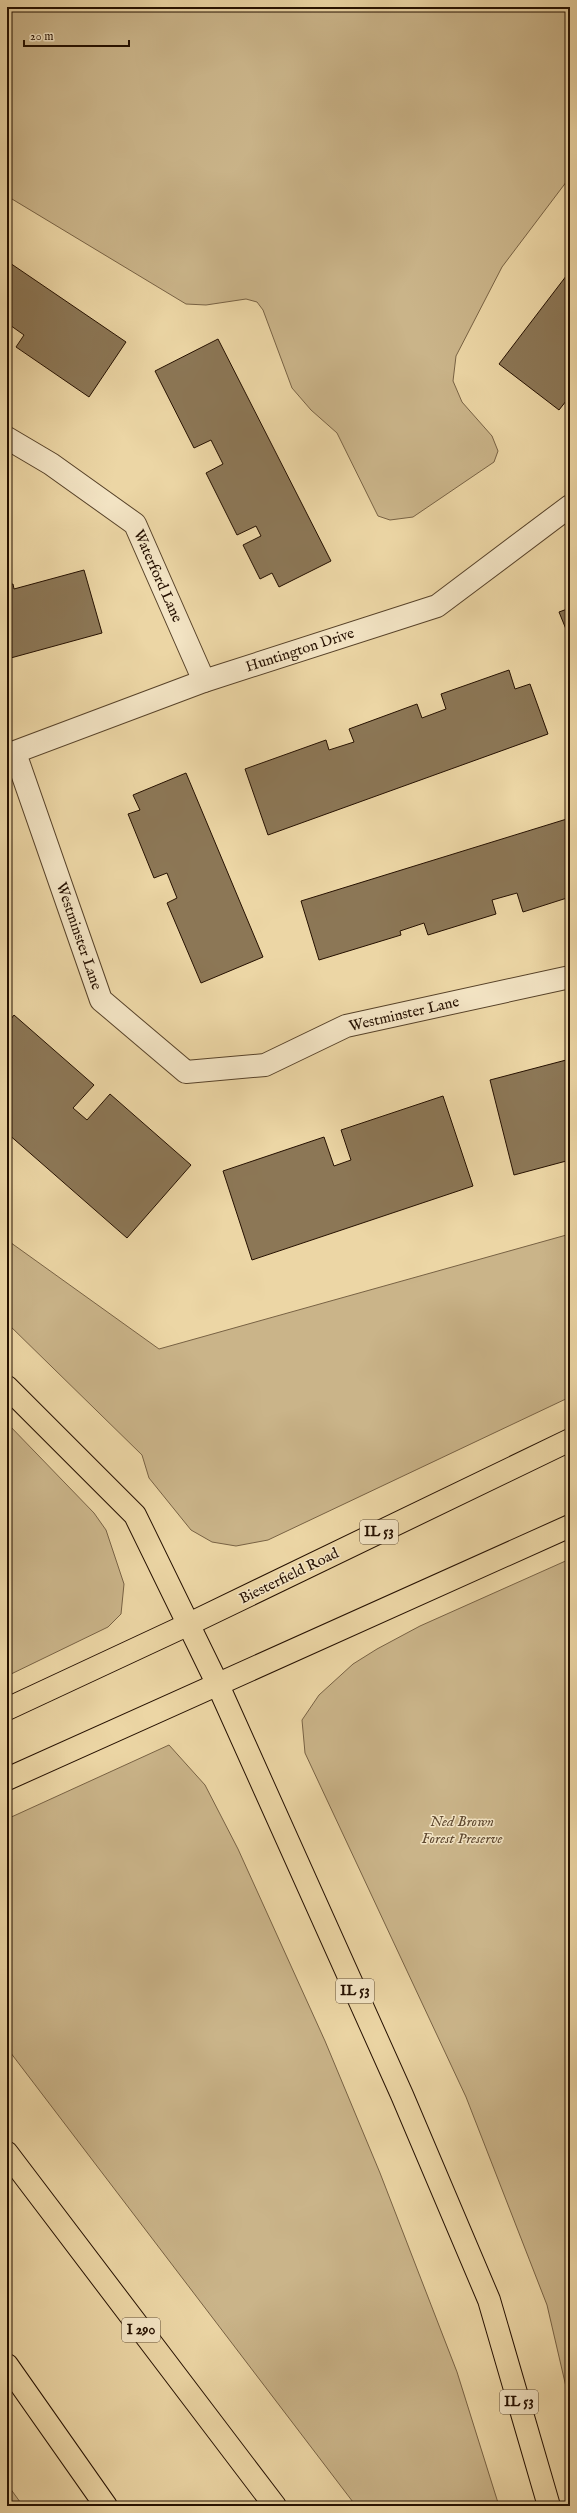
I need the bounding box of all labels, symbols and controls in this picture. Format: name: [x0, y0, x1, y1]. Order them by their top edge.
scale bar: [24, 22, 129, 48]
text: 20 m: [30, 29, 53, 44]
street label: Waterford Lane: [129, 527, 187, 625]
street label: Huntington Drive: [243, 623, 357, 677]
street label: Westminster Lane: [52, 880, 106, 992]
street label: Westminster Lane: [347, 992, 461, 1036]
road number: IL 53: [360, 1520, 398, 1544]
street label: Biesterfield Road: [236, 1543, 343, 1608]
park label: Ned Brown Forest Preserve: [422, 1812, 502, 1848]
road number: IL 53: [336, 1979, 374, 2003]
road number: I 290: [122, 2318, 160, 2342]
road number: IL 53: [500, 2390, 538, 2414]

